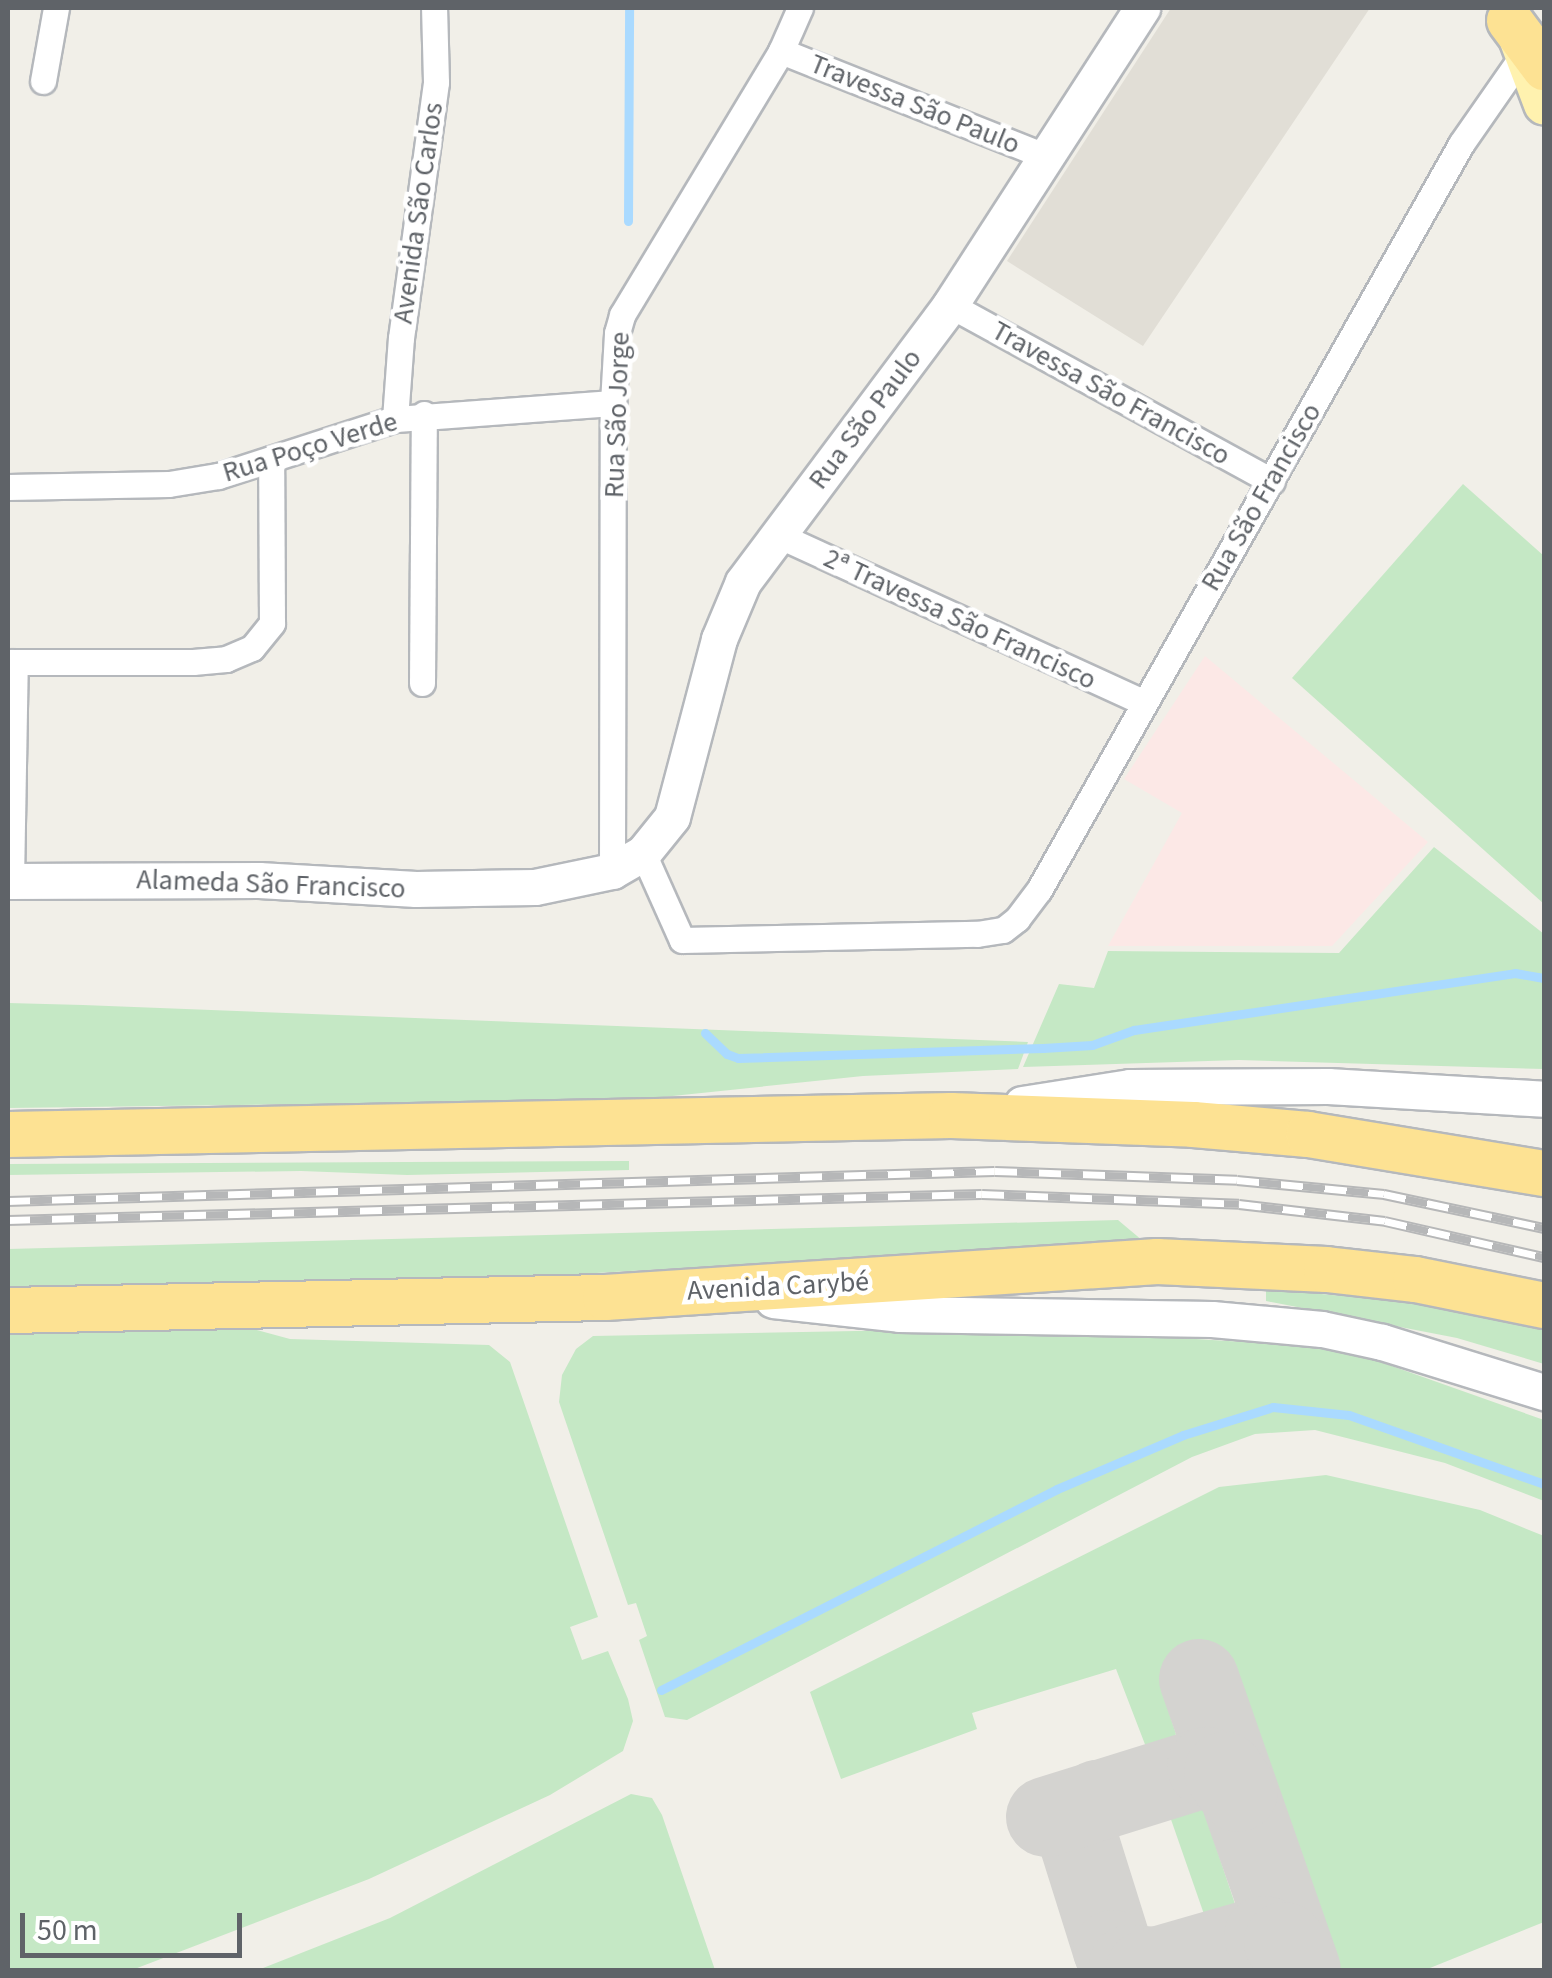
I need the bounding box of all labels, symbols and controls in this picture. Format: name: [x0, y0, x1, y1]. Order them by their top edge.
street label: Travessa São Paulo: [805, 47, 1025, 161]
street label: Avenida São Carlos: [386, 100, 450, 326]
street label: Travessa São Francisco: [986, 314, 1236, 472]
street label: Rua São Jorge: [597, 331, 637, 499]
street label: Rua São Paulo: [801, 342, 929, 496]
street label: Rua São Francisco: [1194, 397, 1328, 597]
street label: Rua Poço Verde: [219, 404, 401, 490]
street label: 2ª Travessa São Francisco: [819, 541, 1101, 697]
street label: Alameda São Francisco: [136, 863, 406, 905]
street label: Avenida Carybé: [686, 1264, 870, 1308]
scale bar: [25, 1893, 248, 1955]
text: 50 m: [37, 1909, 98, 1952]

